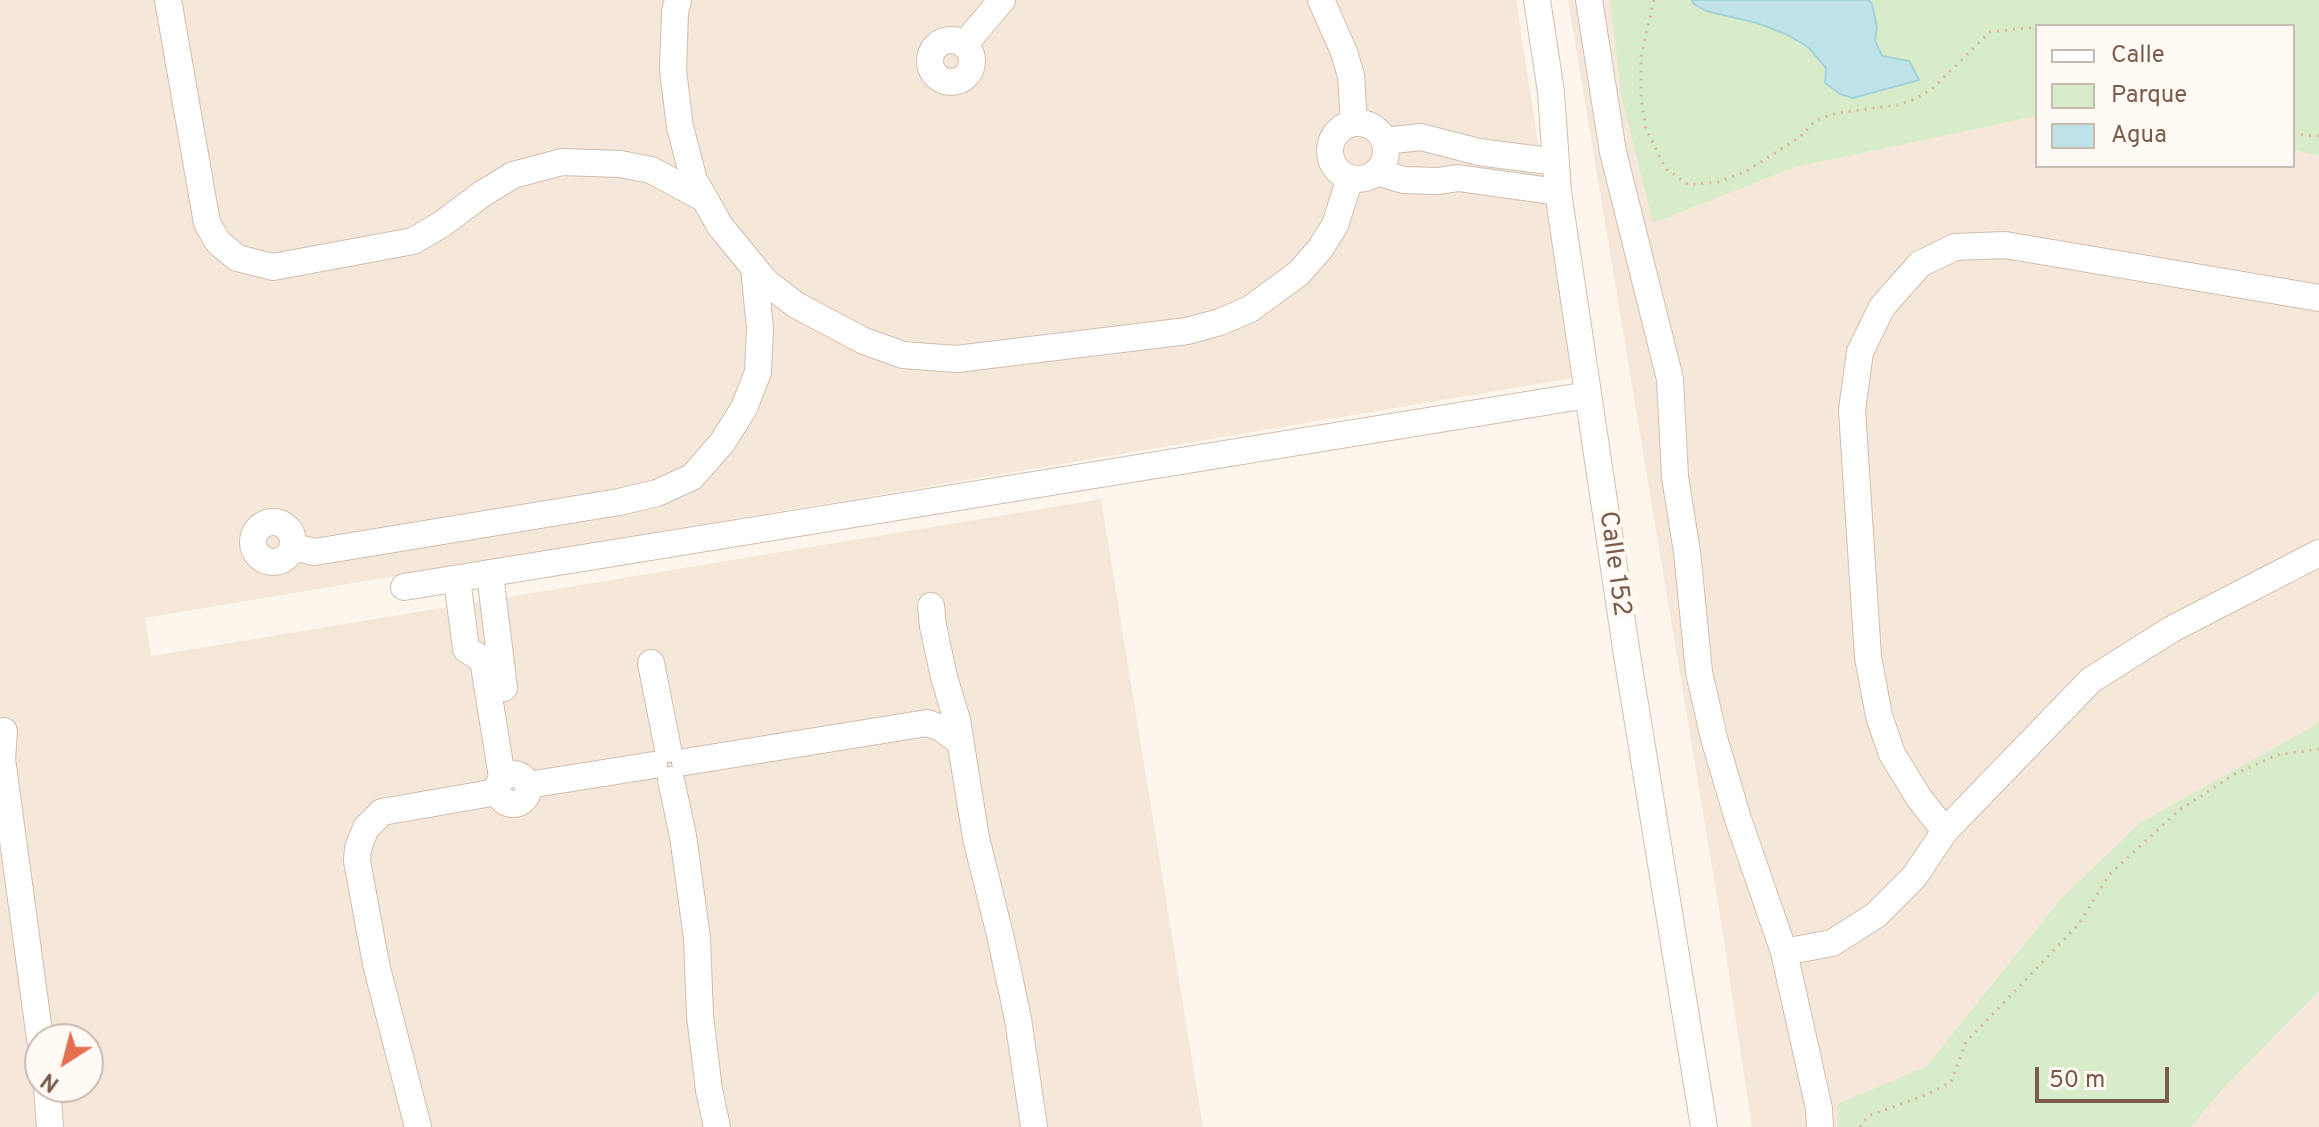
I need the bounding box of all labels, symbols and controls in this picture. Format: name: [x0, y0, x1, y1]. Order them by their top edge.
legend: [2035, 24, 2295, 168]
text: Calle: [2111, 41, 2165, 71]
text: Parque: [2111, 81, 2187, 111]
text: Agua: [2111, 121, 2167, 151]
street label: Calle 152: [1590, 509, 1636, 619]
north arrow: [24, 1023, 104, 1103]
scale bar: [2039, 1051, 2173, 1101]
text: N: [36, 1066, 65, 1097]
text: 50 m: [2049, 1066, 2105, 1096]

